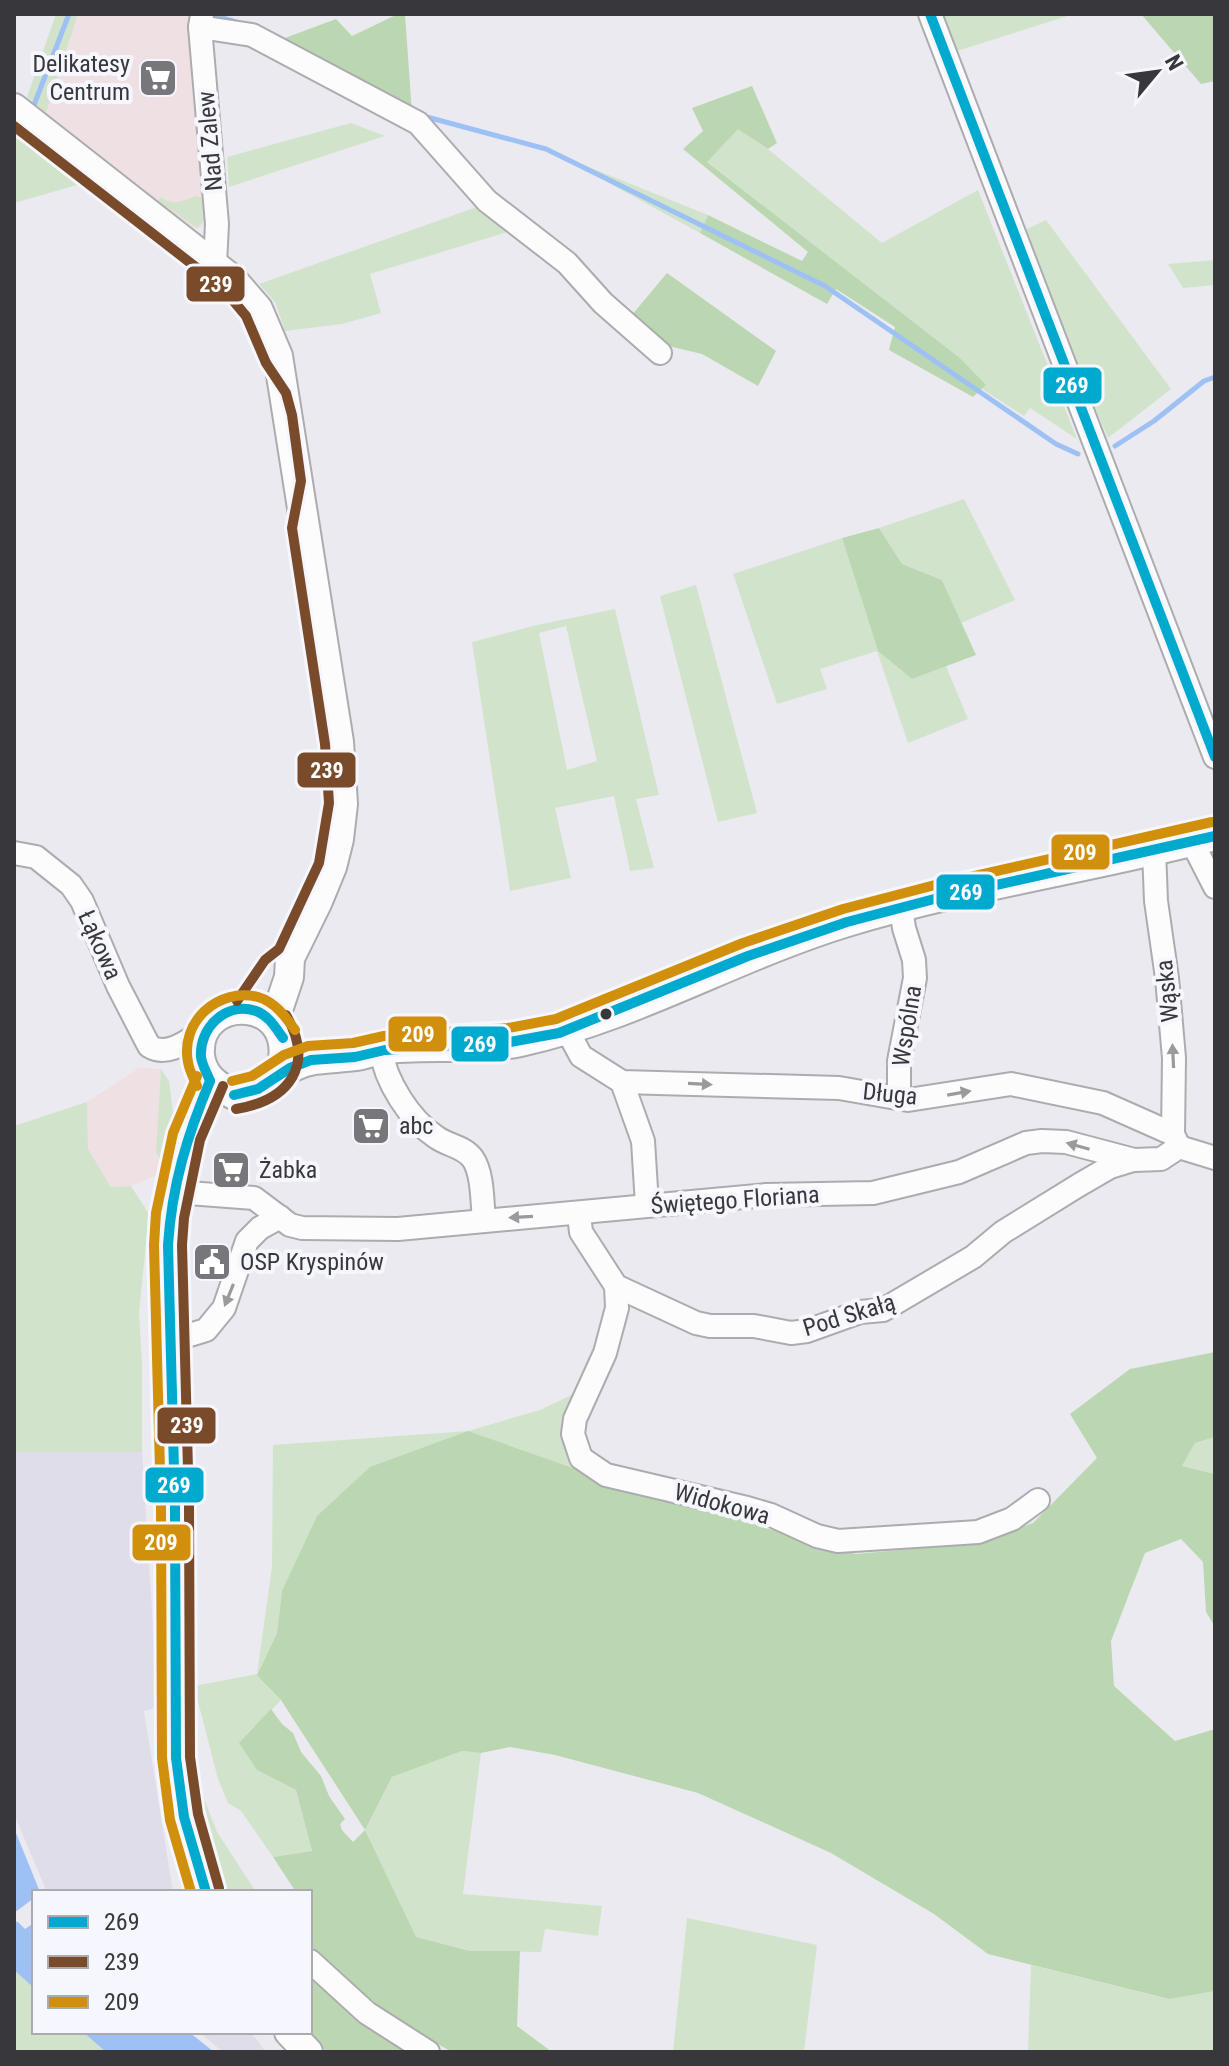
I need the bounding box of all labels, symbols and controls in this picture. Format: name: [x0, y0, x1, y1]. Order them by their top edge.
north arrow: [1117, 32, 1197, 112]
place label: Delikatesy Centrum: [32, 50, 130, 106]
text: N: [1160, 51, 1188, 75]
supermarket icon: Delikatesy Centrum: [137, 57, 179, 99]
street label: Nad Zalew: [192, 90, 228, 192]
line badge: 239: [185, 265, 246, 303]
text: 239: [199, 272, 233, 297]
line badge: 269: [1042, 366, 1103, 405]
text: 269: [1055, 373, 1089, 398]
line badge: 239: [296, 751, 357, 789]
text: 239: [310, 758, 344, 783]
line badge: 209: [1050, 833, 1111, 871]
text: 209: [1063, 840, 1097, 865]
line badge: 269: [935, 873, 996, 911]
text: 269: [949, 880, 983, 905]
street label: Łąkowa: [72, 906, 128, 984]
street label: Wąska: [1150, 958, 1184, 1024]
street label: Wspólna: [887, 983, 927, 1069]
unlabelled marker: [598, 1006, 614, 1022]
line badge: 209: [387, 1015, 448, 1053]
text: 209: [401, 1022, 435, 1047]
line badge: 269: [450, 1025, 510, 1063]
text: 269: [463, 1032, 497, 1057]
one-way arrow: [1166, 1043, 1179, 1068]
street label: Długa: [861, 1077, 919, 1111]
one-way arrow: [688, 1078, 713, 1091]
one-way arrow: [947, 1087, 972, 1099]
supermarket icon: abc: [350, 1105, 392, 1147]
place label: abc: [399, 1112, 433, 1140]
one-way arrow: [1066, 1139, 1090, 1152]
supermarket icon: Żabka: [210, 1149, 252, 1191]
place label: Żabka: [259, 1156, 317, 1184]
street label: Świętego Floriana: [650, 1180, 820, 1220]
one-way arrow: [508, 1211, 533, 1224]
public building icon: OSP Kryspinów: [191, 1241, 233, 1283]
place label: OSP Kryspinów: [240, 1248, 384, 1276]
one-way arrow: [222, 1283, 235, 1307]
street label: Pod Skałą: [800, 1288, 898, 1342]
line badge: 239: [156, 1406, 217, 1445]
text: 239: [170, 1413, 204, 1438]
line badge: 269: [144, 1466, 205, 1504]
text: 269: [157, 1473, 191, 1498]
street label: Widokowa: [671, 1478, 773, 1530]
line badge: 209: [131, 1523, 192, 1562]
text: 209: [144, 1530, 178, 1555]
legend: [32, 1890, 312, 2034]
text: 269: [104, 1908, 140, 1936]
text: 239: [104, 1948, 140, 1976]
text: 209: [104, 1988, 140, 2016]

